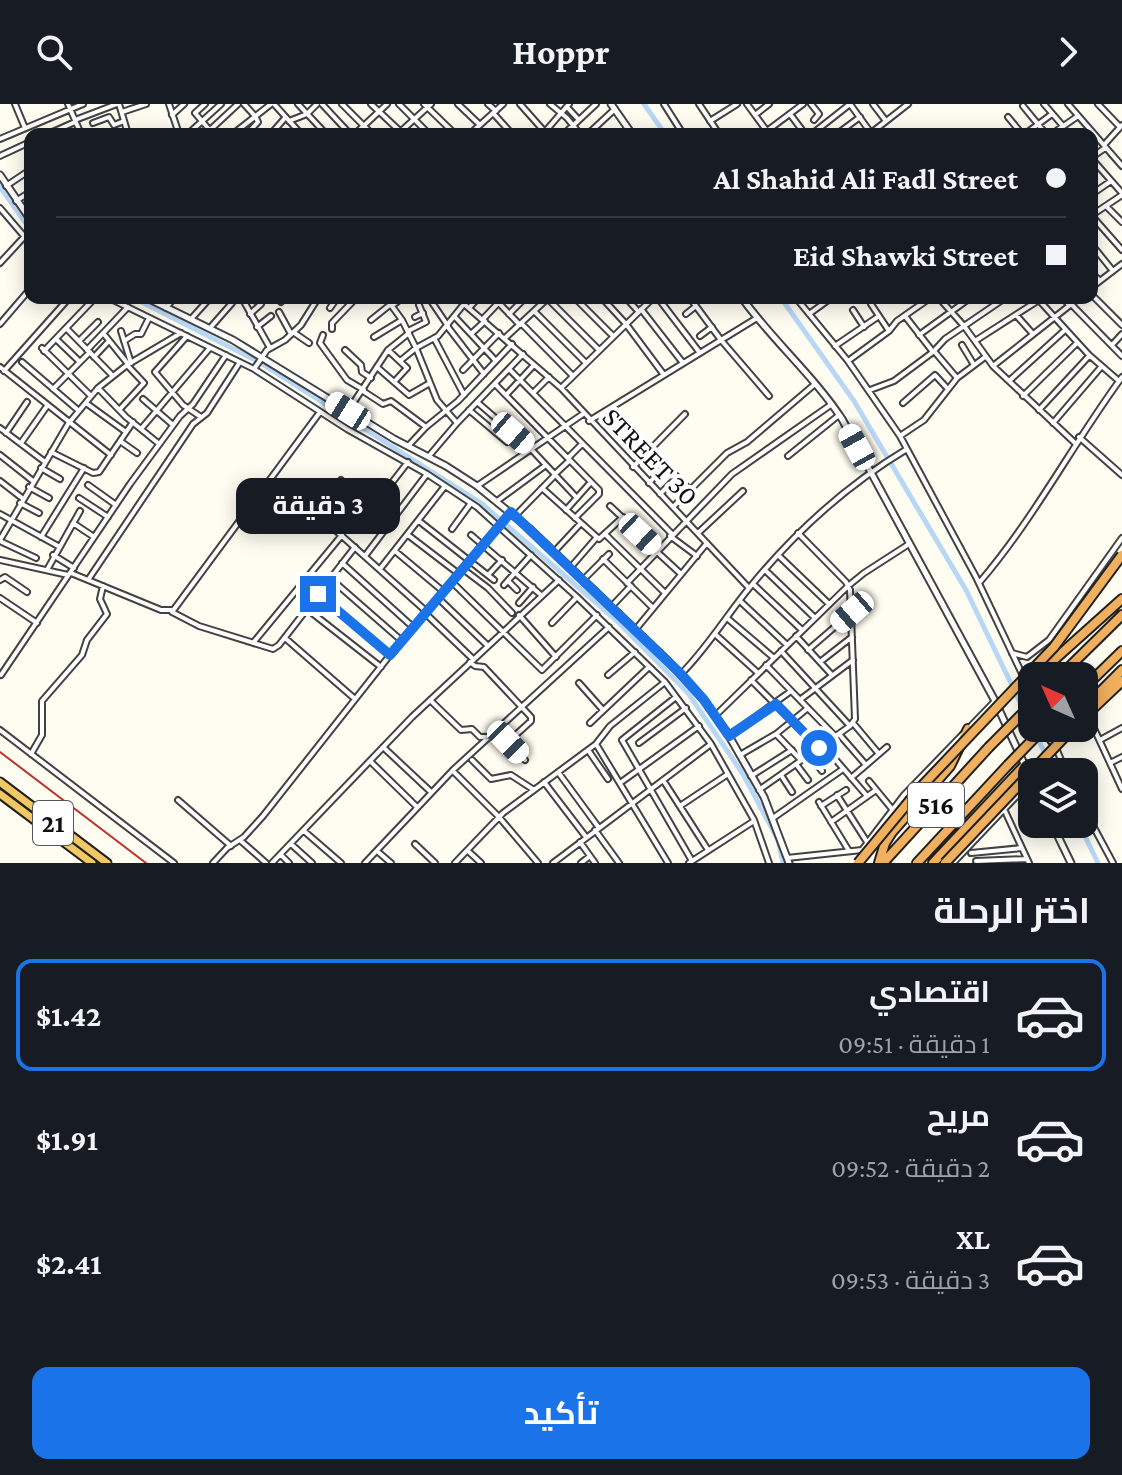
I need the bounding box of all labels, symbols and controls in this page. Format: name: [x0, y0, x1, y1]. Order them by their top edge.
icon: search: [32, 30, 76, 74]
icon: forward: [1046, 30, 1090, 74]
text: Hoppr: [512, 32, 610, 72]
text: Al Shahid Ali Fadl Street: [714, 162, 1018, 195]
text: Eid Shawki Street: [793, 239, 1018, 272]
car: [321, 388, 375, 434]
street label: STREET 30: [597, 401, 705, 512]
car: [487, 408, 539, 458]
car: [835, 420, 879, 474]
callout: 3 دقيقة: [236, 478, 400, 534]
text: 3 دقيقة: [272, 491, 364, 520]
car: [614, 509, 666, 559]
route end: [300, 576, 336, 612]
car: [826, 587, 878, 637]
north arrow: [1018, 662, 1098, 742]
map controls: [1018, 662, 1098, 838]
car: [483, 716, 533, 768]
route start: [801, 730, 837, 766]
button: layers: [1018, 758, 1098, 838]
road number: 516: [908, 783, 964, 827]
road number: 21: [33, 801, 73, 845]
text: اختر الرحلة: [933, 891, 1090, 931]
text: اقتصادي: [869, 975, 990, 1008]
icon: car: [1014, 979, 1086, 1051]
text: $1.42: [36, 999, 101, 1032]
text: 1 دقيقة · 09:51: [838, 1030, 990, 1059]
text: مريح: [927, 1099, 990, 1132]
icon: car: [1014, 1103, 1086, 1175]
text: $1.91: [36, 1123, 98, 1156]
text: 2 دقيقة · 09:52: [831, 1154, 990, 1183]
text: XL: [956, 1222, 990, 1255]
icon: car: [1014, 1227, 1086, 1299]
text: $2.41: [36, 1247, 102, 1280]
text: 3 دقيقة · 09:53: [831, 1266, 990, 1295]
button: تأكيد: [32, 1367, 1090, 1459]

